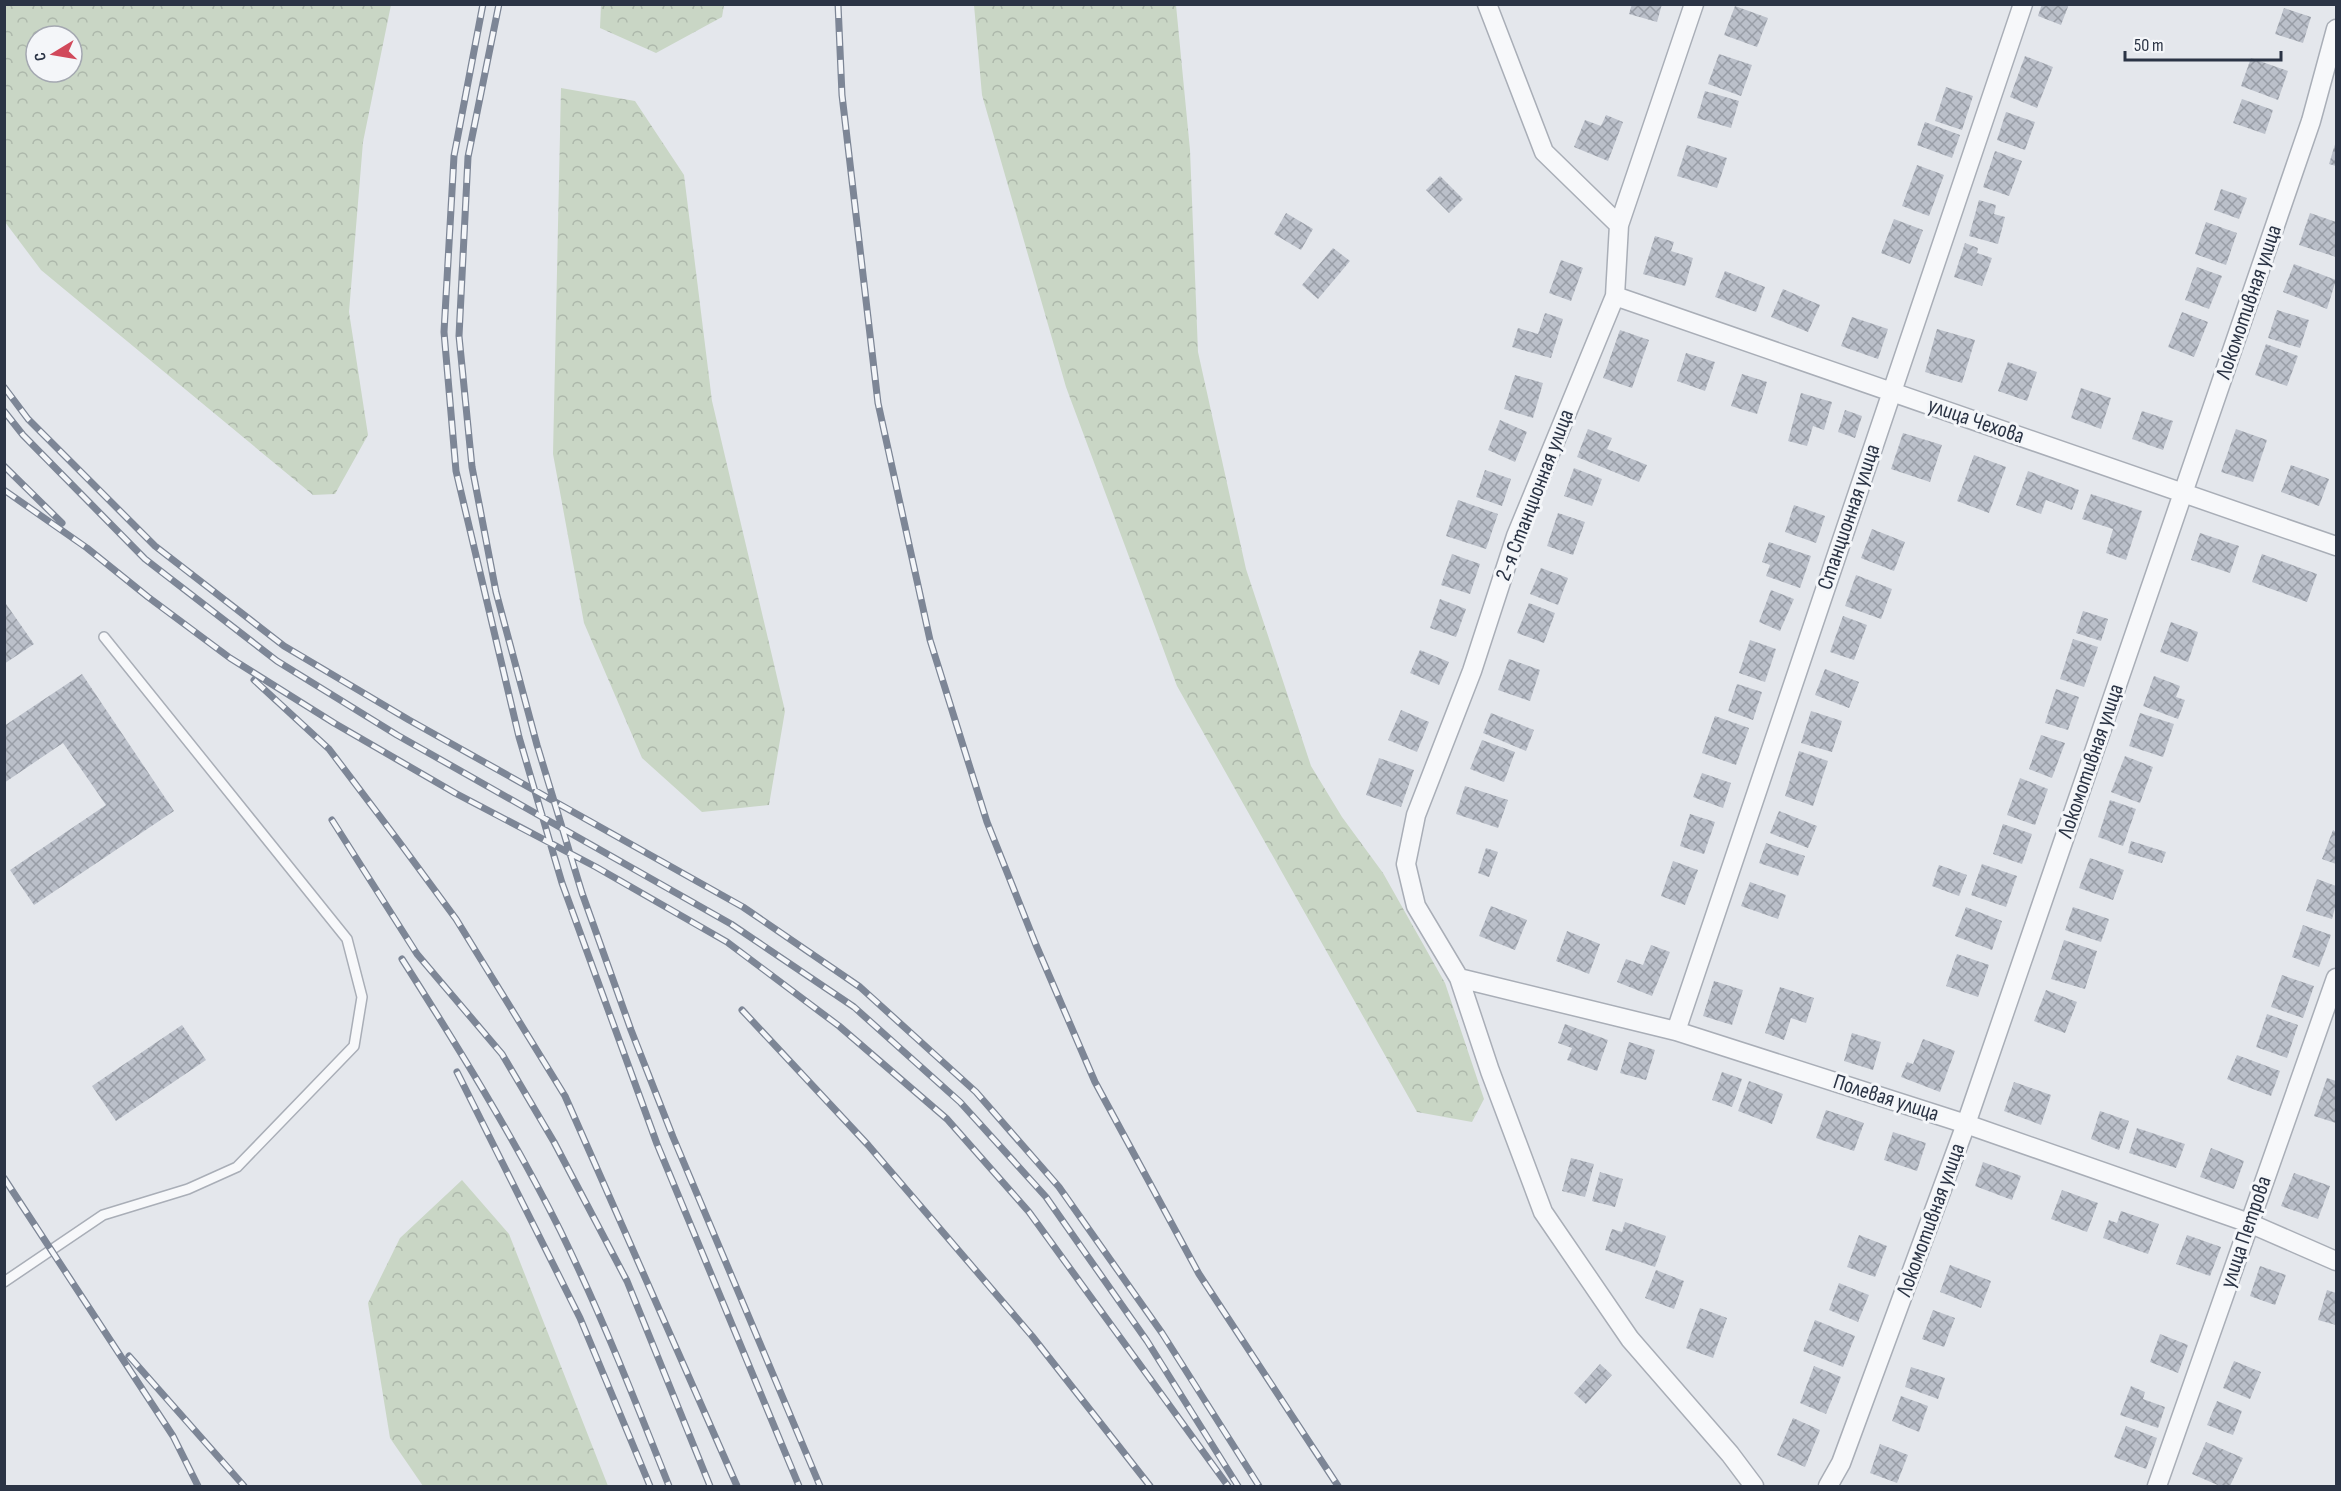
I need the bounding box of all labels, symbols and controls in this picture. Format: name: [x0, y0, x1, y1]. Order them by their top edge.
north arrow: [24, 24, 84, 84]
scale bar: [2125, 24, 2281, 62]
text: 50 m: [2134, 35, 2164, 56]
text: С: [31, 51, 51, 62]
street label: Локомотивная улица: [2210, 221, 2288, 383]
street label: улица Чехова: [1924, 392, 2028, 450]
street label: 2-я Станционная улица: [1490, 406, 1580, 584]
street label: Станционная улица: [1812, 441, 1886, 593]
street label: Локомотивная улица: [2052, 680, 2130, 842]
street label: Полевая улица: [1830, 1068, 1942, 1128]
street label: Локомотивная улица: [1890, 1140, 1971, 1301]
street label: улица Петрова: [2214, 1173, 2278, 1291]

